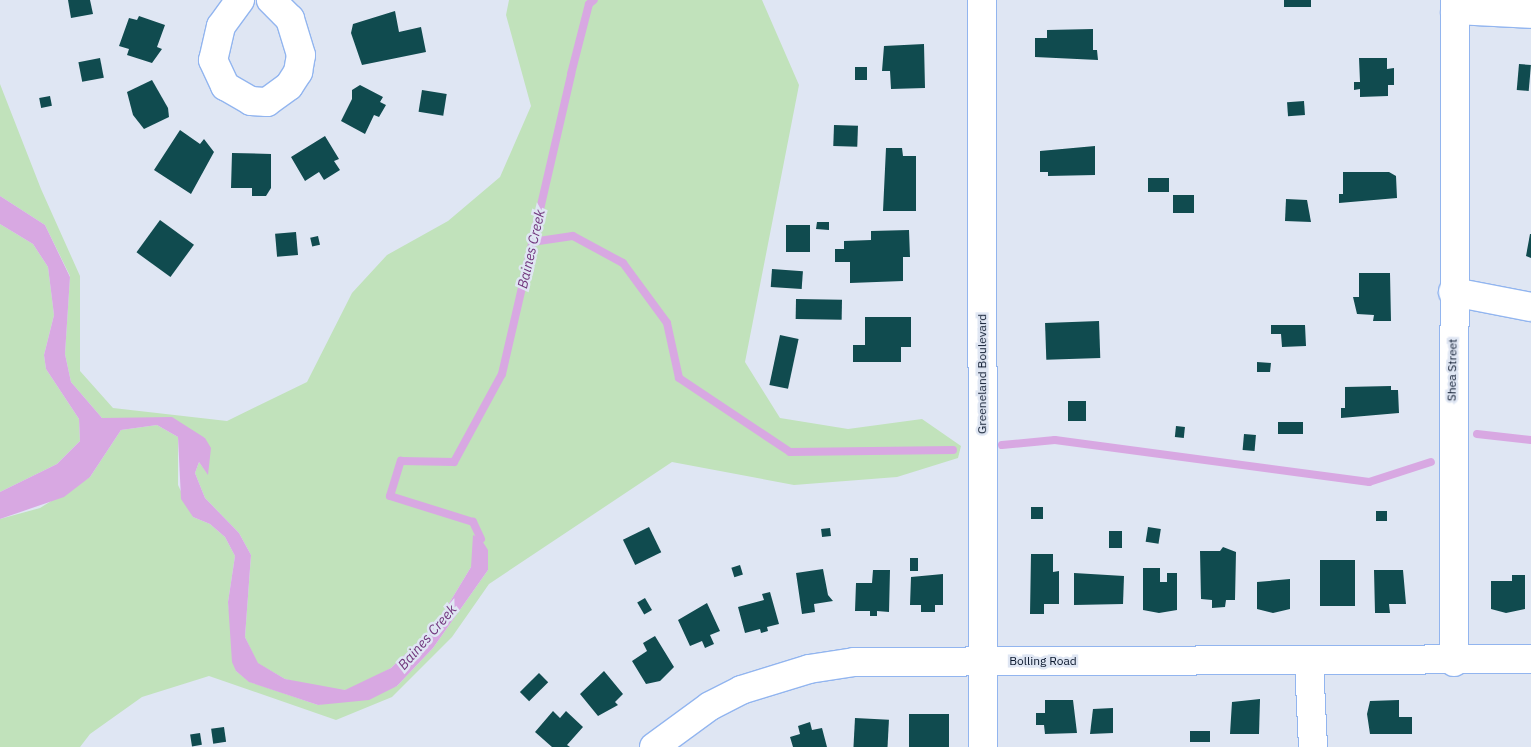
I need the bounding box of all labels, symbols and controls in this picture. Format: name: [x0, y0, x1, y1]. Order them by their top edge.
water label: Baines Creek: [514, 208, 548, 290]
street label: Greeneland Boulevard: [975, 314, 989, 434]
street label: Shea Street: [1444, 339, 1460, 401]
water label: Baines Creek: [394, 601, 460, 673]
street label: Bolling Road: [1009, 654, 1077, 668]

